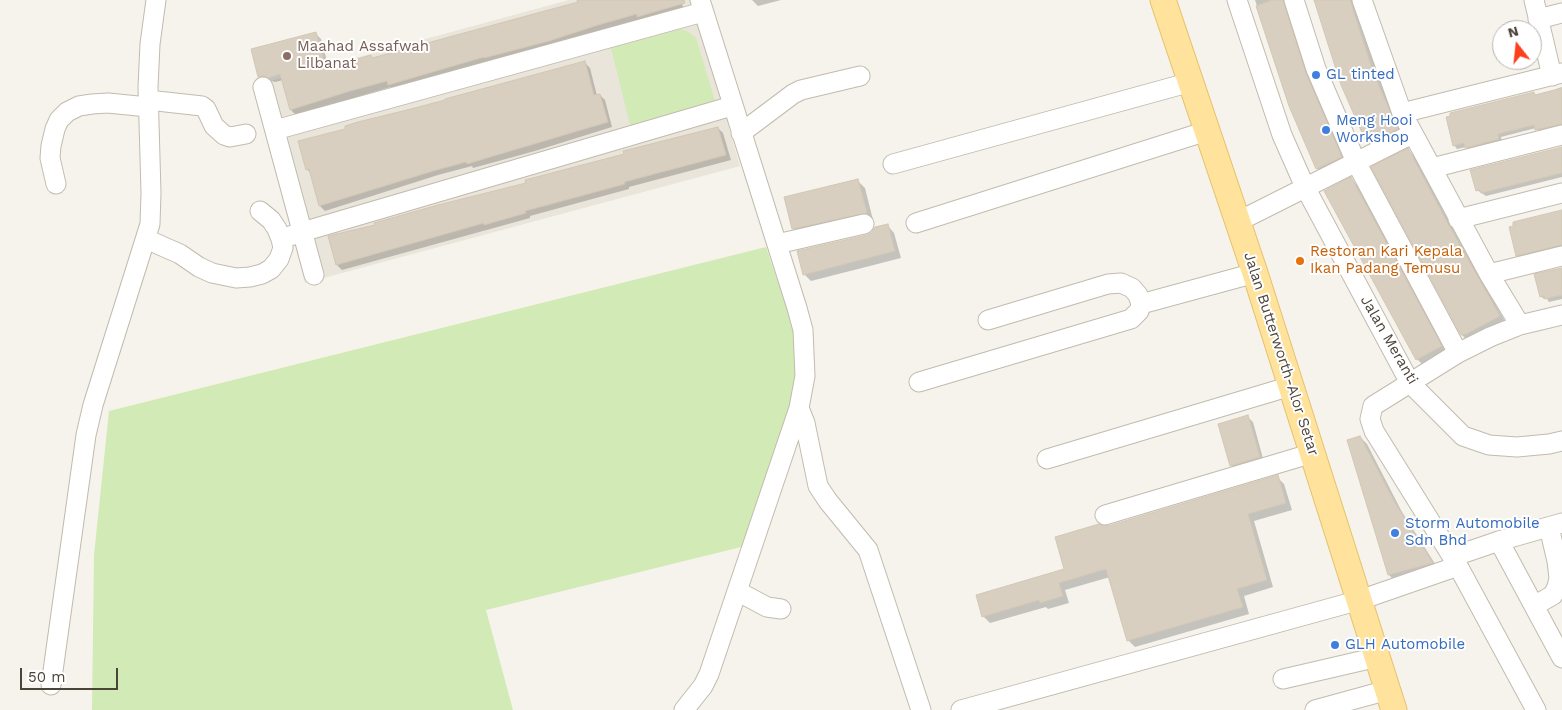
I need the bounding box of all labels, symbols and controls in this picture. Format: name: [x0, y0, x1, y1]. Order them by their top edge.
north arrow: [1492, 20, 1542, 70]
text: N: [1506, 22, 1520, 41]
place label: Maahad Assafwah Lilbanat: [297, 38, 429, 73]
marker: Maahad Assafwah Lilbanat: [281, 50, 293, 62]
place label: GL tinted: [1326, 66, 1395, 84]
marker: GL tinted: [1310, 69, 1322, 81]
place label: Meng Hooi Workshop: [1336, 112, 1413, 147]
marker: Meng Hooi Workshop: [1320, 124, 1332, 136]
place label: Restoran Kari Kepala Ikan Padang Temusu: [1310, 243, 1463, 278]
street label: Jalan Butterworth-Alor Setar: [1240, 250, 1322, 458]
marker: Restoran Kari Kepala Ikan Padang Temusu: [1294, 255, 1306, 267]
street label: Jalan Meranti: [1356, 292, 1422, 388]
place label: Storm Automobile Sdn Bhd: [1405, 515, 1540, 550]
marker: Storm Automobile Sdn Bhd: [1389, 527, 1401, 539]
place label: GLH Automobile: [1345, 636, 1465, 654]
marker: GLH Automobile: [1329, 639, 1341, 651]
scale bar: [22, 658, 120, 690]
text: 50 m: [28, 668, 65, 686]

